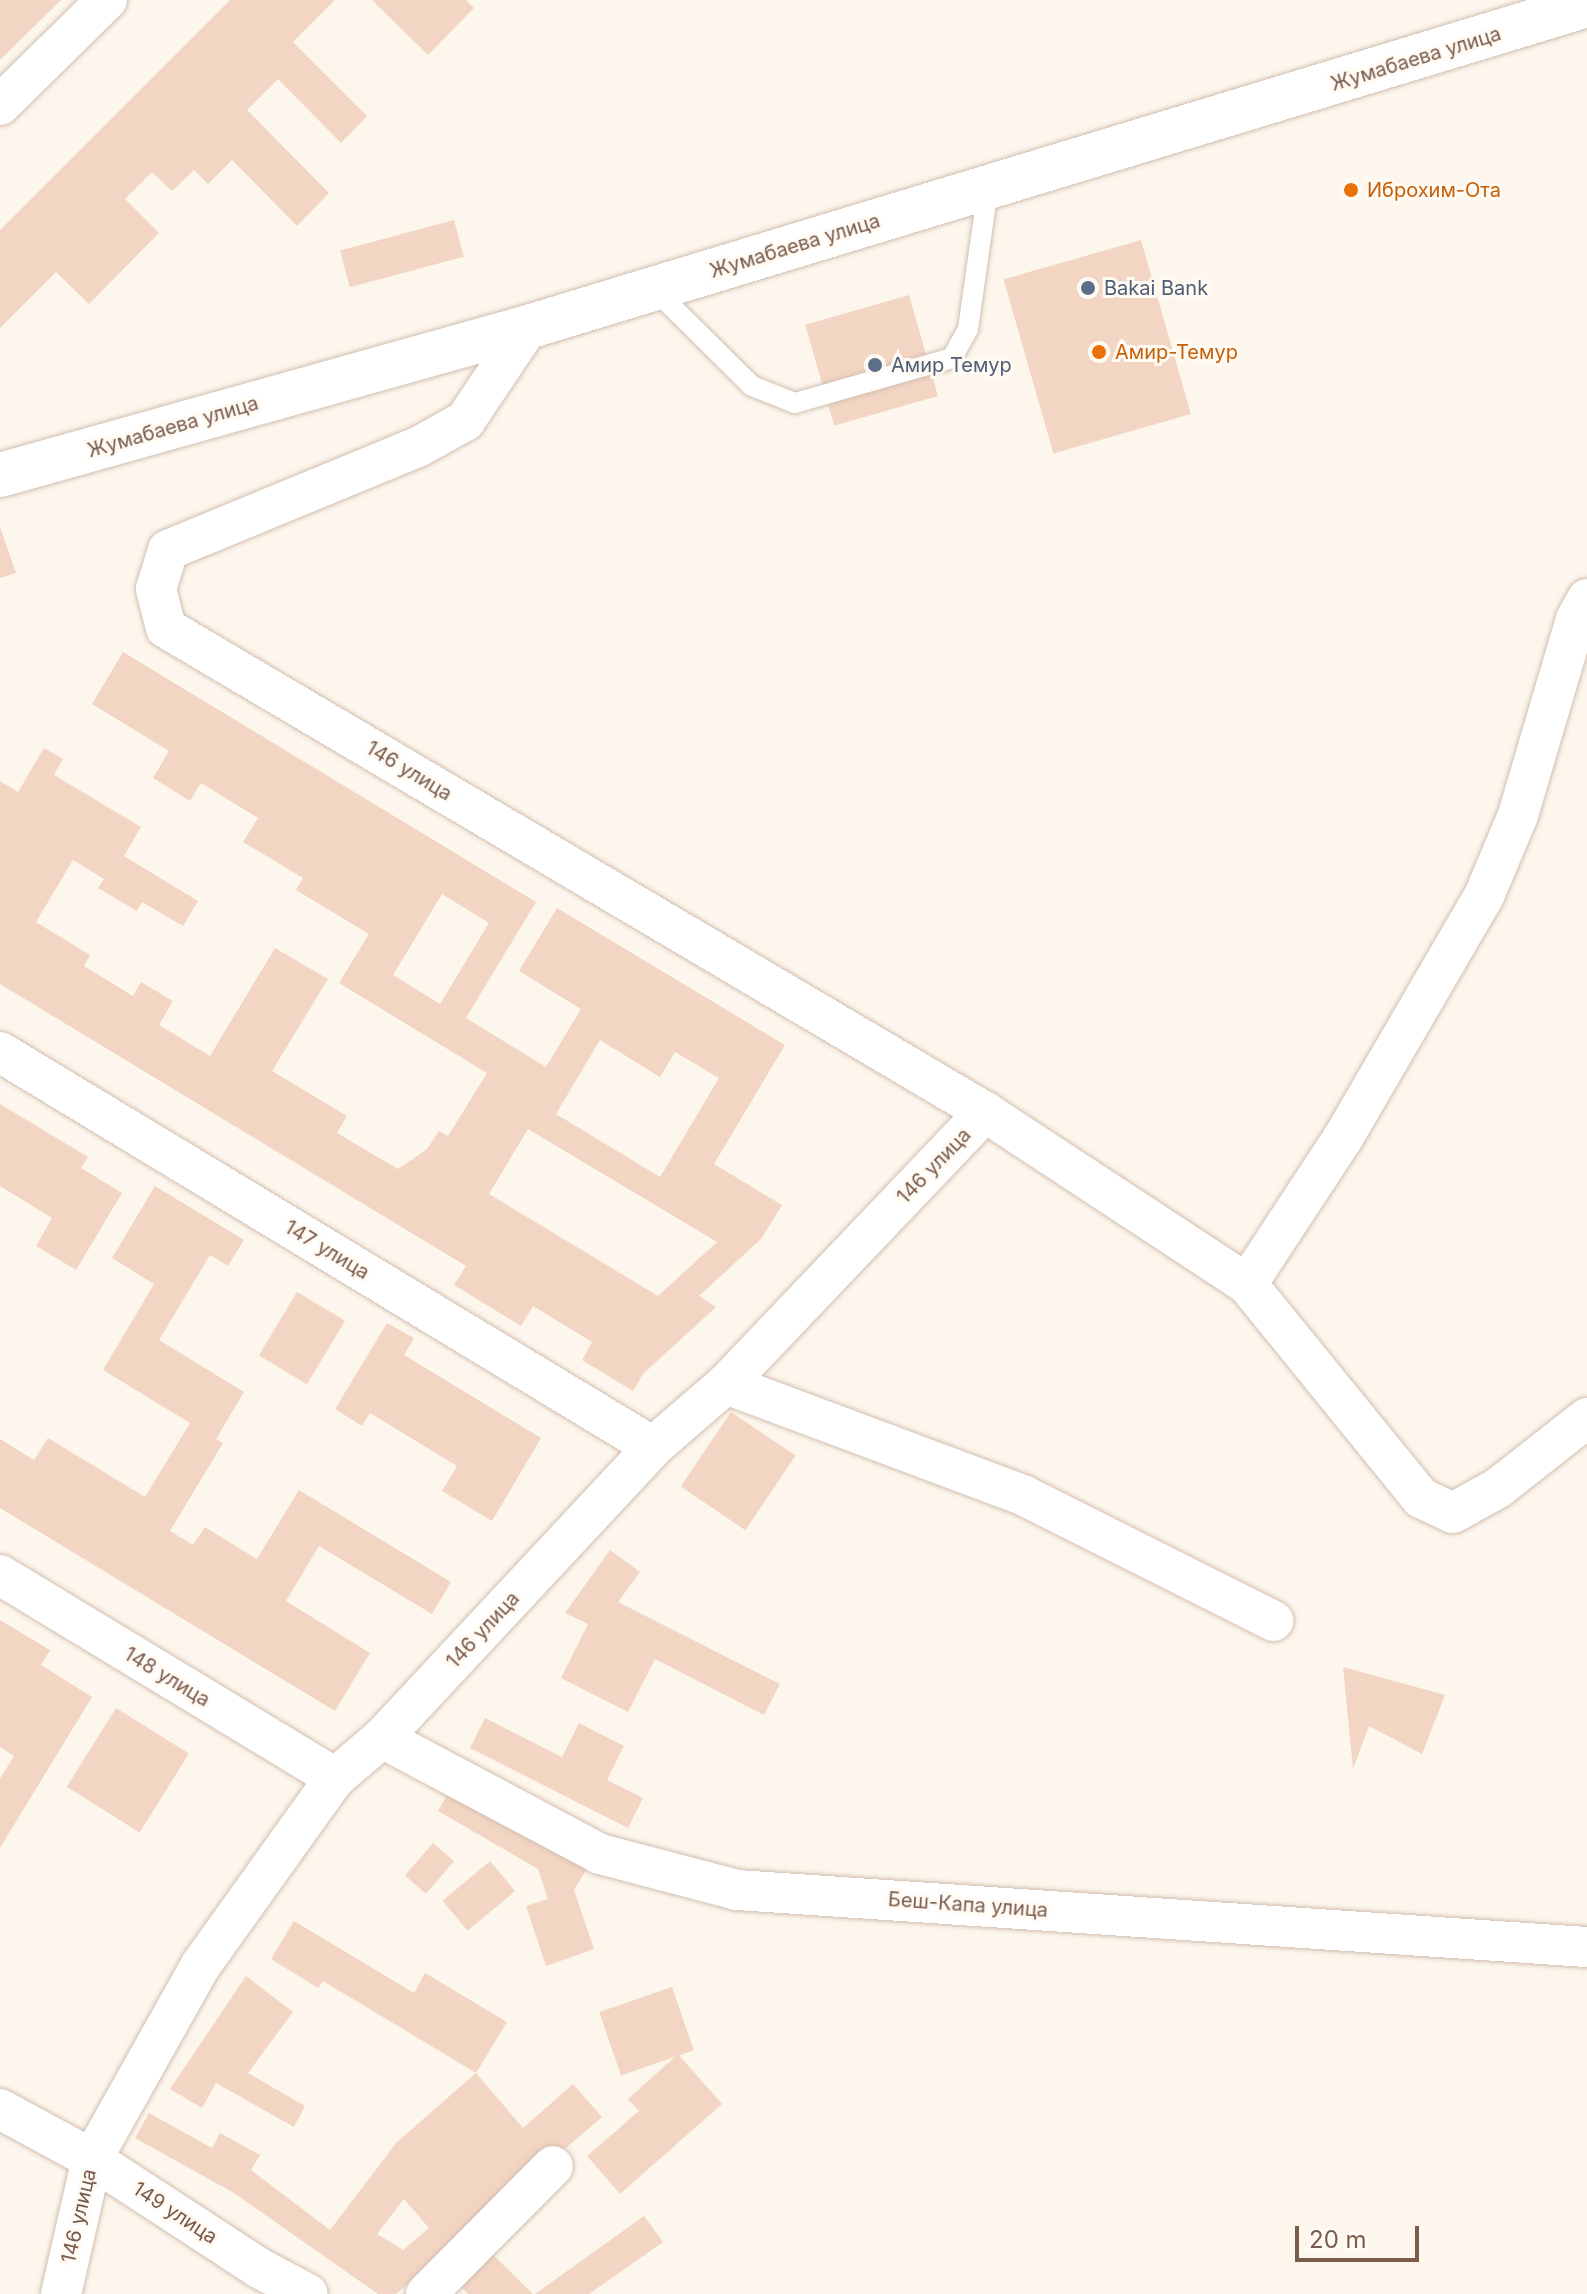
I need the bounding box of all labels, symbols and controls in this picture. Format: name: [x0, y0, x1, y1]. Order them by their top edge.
street label: Жумабаева улица: [1328, 22, 1504, 96]
place label: Иброхим-Ота: [1367, 178, 1501, 202]
marker: Иброхим-Ота: [1342, 181, 1360, 199]
street label: Жумабаева улица: [707, 209, 883, 283]
place label: Bakai Bank: [1104, 276, 1208, 300]
marker: Bakai Bank: [1079, 279, 1097, 297]
place label: Амир-Темур: [1115, 340, 1238, 364]
marker: Амир-Темур: [1090, 343, 1108, 361]
place label: Амир Темур: [891, 353, 1012, 377]
marker: Амир Темур: [866, 356, 884, 374]
street label: Жумабаева улица: [85, 391, 261, 463]
street label: 146 улица: [362, 736, 456, 806]
street label: 146 улица: [892, 1123, 976, 1209]
street label: 147 улица: [280, 1215, 374, 1285]
street label: 146 улица: [442, 1587, 524, 1673]
street label: 148 улица: [120, 1642, 214, 1712]
street label: Беш-Капа улица: [887, 1887, 1049, 1923]
street label: 146 улица: [57, 2167, 101, 2265]
street label: 149 улица: [128, 2177, 222, 2249]
scale bar: [1299, 2210, 1423, 2260]
text: 20 m: [1309, 2225, 1367, 2254]

